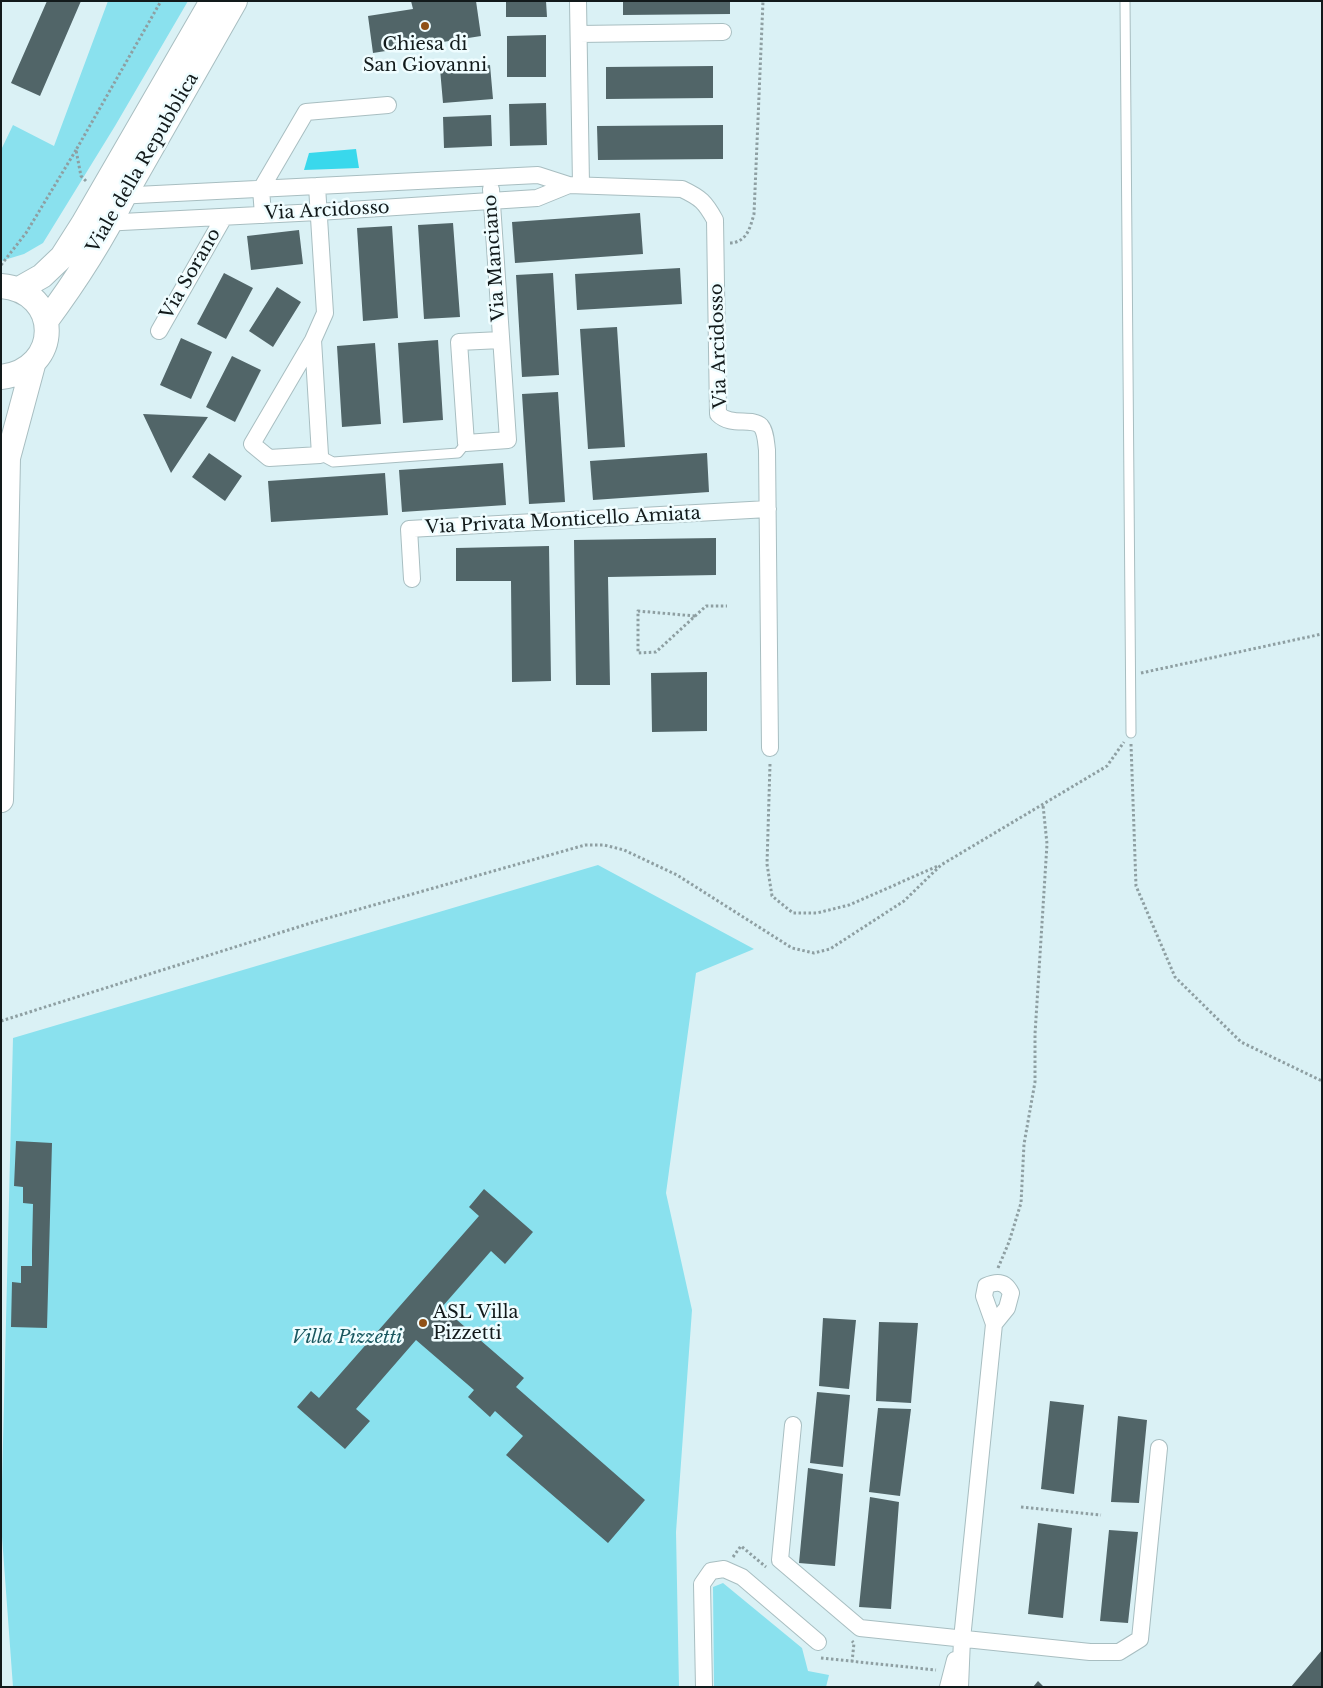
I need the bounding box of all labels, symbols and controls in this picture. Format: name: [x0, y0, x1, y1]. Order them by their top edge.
marker: Chiesa di San Giovanni: [419, 20, 431, 32]
place label: Chiesa di San Giovanni: [363, 34, 487, 76]
street label: Viale della Repubblica: [83, 69, 203, 257]
street label: Via Manciano: [480, 194, 510, 322]
street label: Via Arcidosso: [264, 197, 390, 225]
street label: Via Sorano: [156, 225, 226, 323]
street label: Via Arcidosso: [706, 283, 732, 409]
street label: Via Privata Monticello Amiata: [425, 503, 701, 539]
place label: ASL Villa Pizzetti: [433, 1302, 519, 1345]
marker: ASL Villa Pizzetti: [417, 1317, 429, 1329]
park label: Villa Pizzetti: [292, 1327, 402, 1349]

